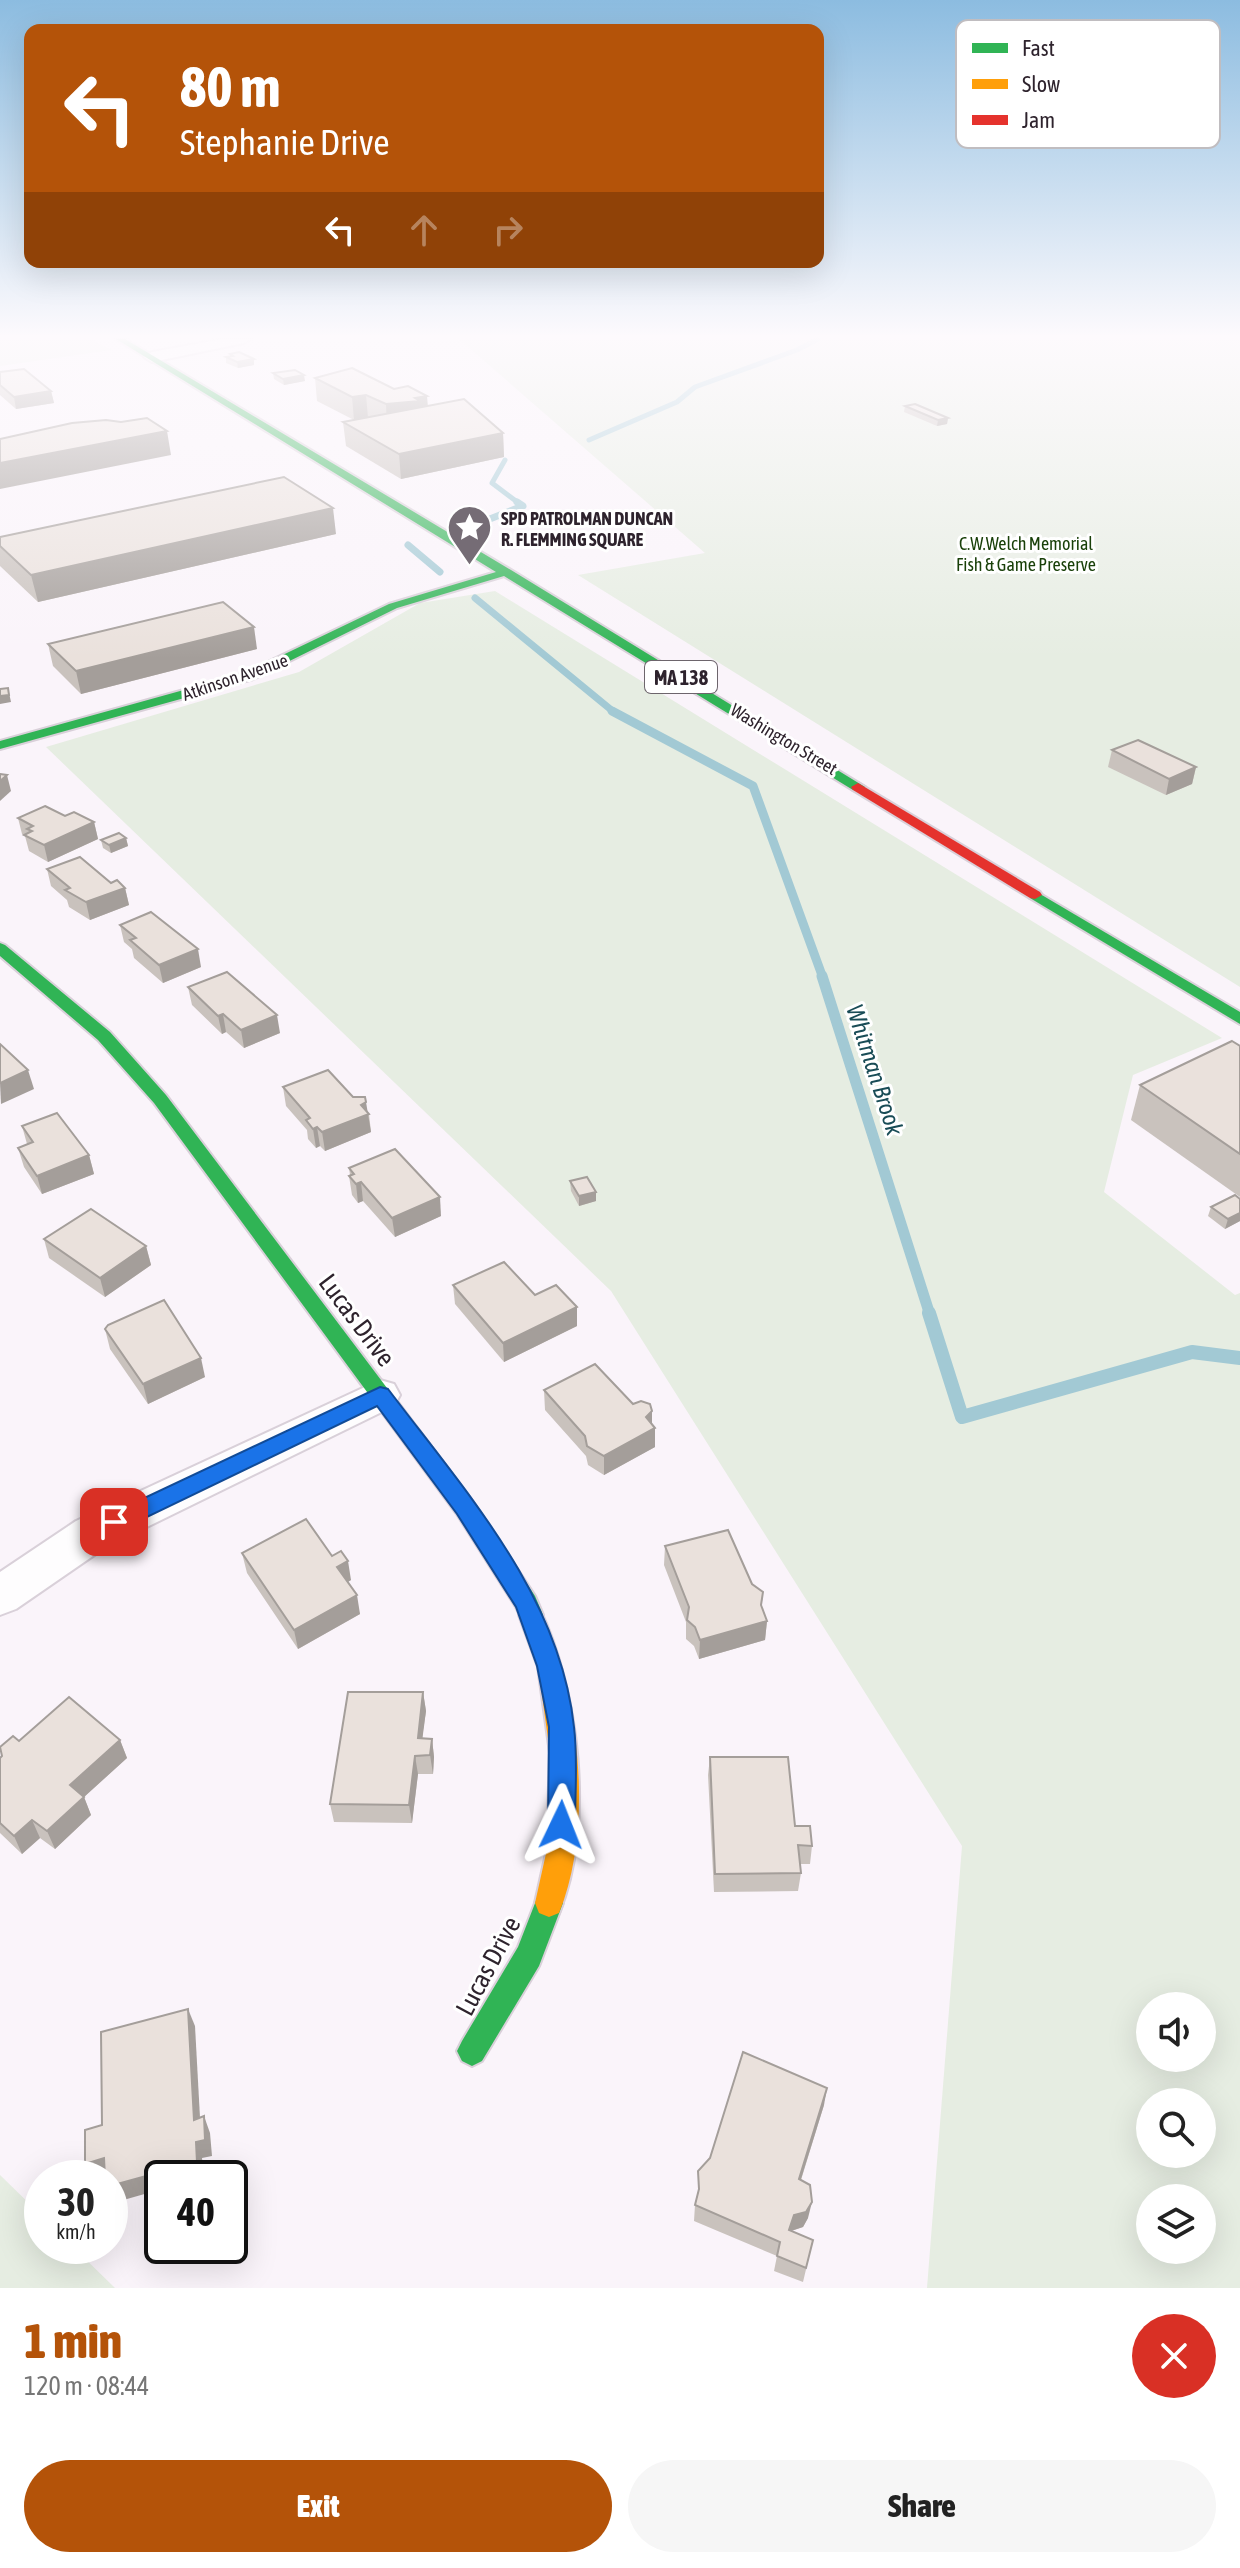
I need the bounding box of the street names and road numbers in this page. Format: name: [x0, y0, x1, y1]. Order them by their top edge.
street label: Atkinson Avenue: [180, 649, 290, 705]
road number: MA 138: [645, 661, 717, 693]
street label: Washington Street: [727, 699, 841, 779]
street label: Lucas Drive: [313, 1268, 401, 1372]
street label: Lucas Drive: [450, 1911, 526, 2021]

